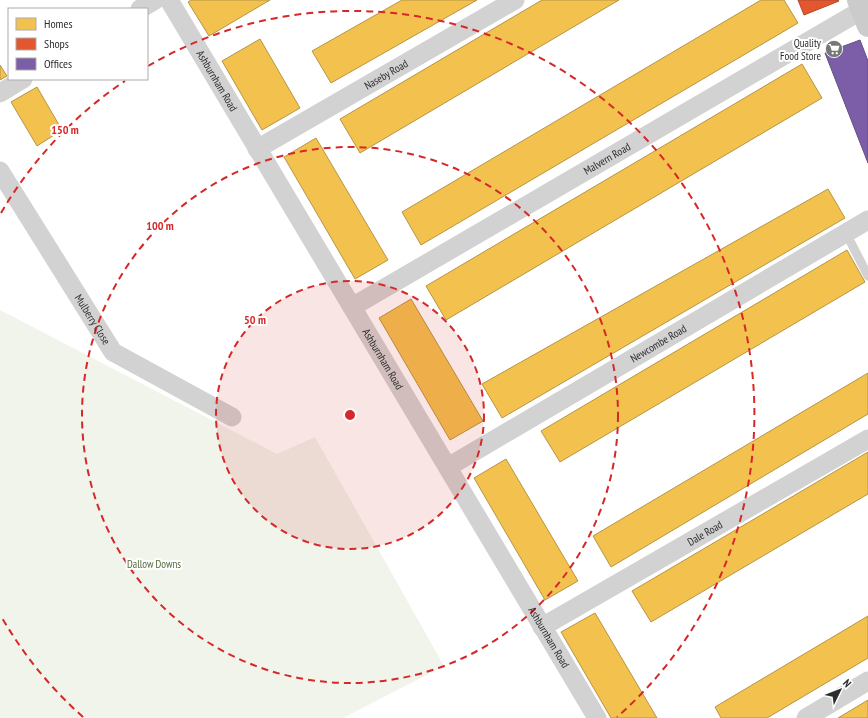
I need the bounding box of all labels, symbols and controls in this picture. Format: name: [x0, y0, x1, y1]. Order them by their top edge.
legend: [8, 8, 148, 80]
text: Homes: [44, 16, 72, 31]
text: Shops: [44, 36, 69, 51]
place label: Quality Food Store: [780, 36, 822, 63]
supermarket icon: Quality Food Store: [824, 39, 844, 59]
street label: Ashburnham Road: [194, 48, 241, 114]
text: Offices: [44, 56, 72, 71]
street label: Naseby Road: [362, 56, 411, 93]
text: 150 m: [51, 122, 79, 137]
street label: Malvern Road: [581, 139, 633, 178]
text: 100 m: [146, 218, 174, 233]
street label: Mulberry Close: [72, 292, 114, 348]
text: 50 m: [244, 312, 266, 327]
street label: Newcombe Road: [628, 321, 689, 365]
street label: Ashburnham Road: [359, 326, 407, 392]
centre of rings: [343, 408, 357, 422]
street label: Dale Road: [685, 517, 725, 549]
park label: Dallow Downs: [127, 557, 181, 571]
street label: Ashburnham Road: [525, 604, 573, 671]
north arrow: [820, 670, 860, 710]
text: N: [840, 676, 854, 690]

